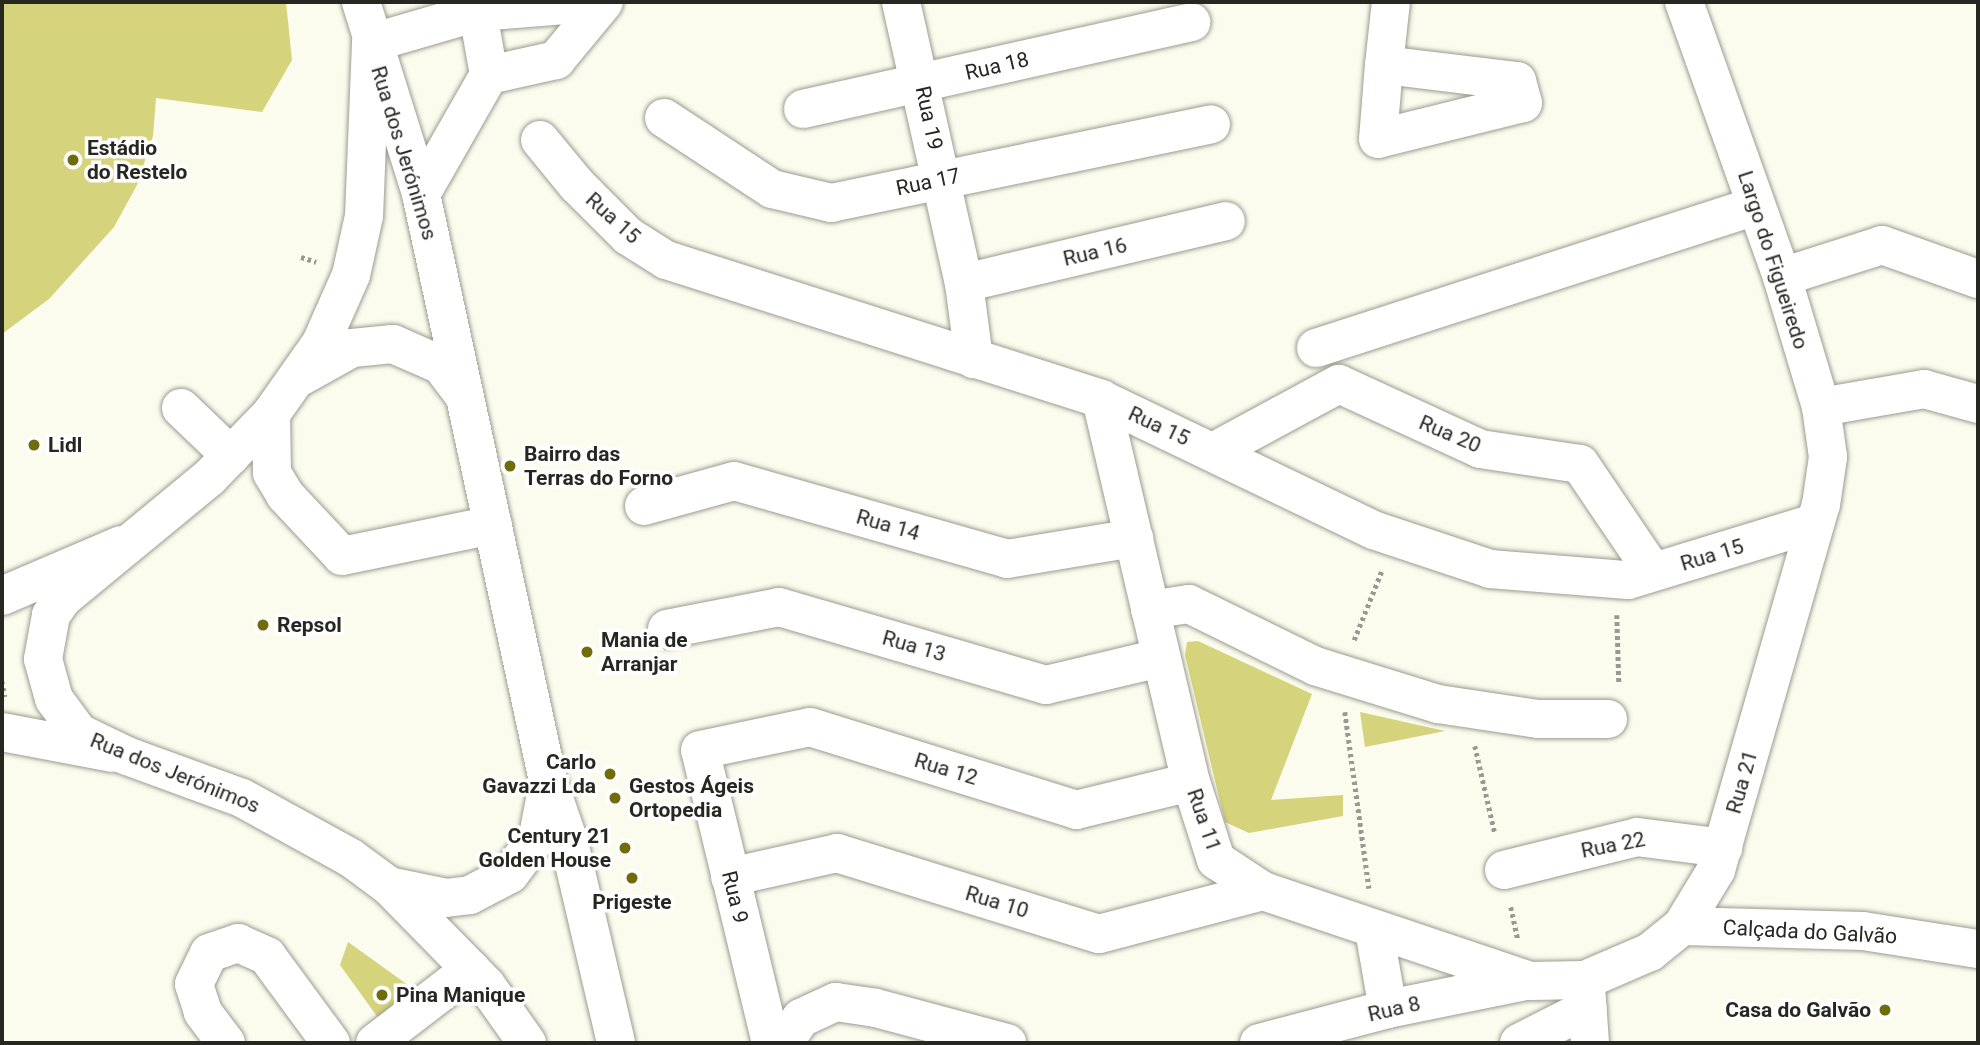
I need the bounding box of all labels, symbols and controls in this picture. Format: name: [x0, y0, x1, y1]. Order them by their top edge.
street label: Rua 18: [963, 46, 1031, 86]
street label: Rua dos Jerónimos: [366, 63, 442, 243]
street label: Rua 19: [910, 84, 948, 152]
place label: Estádio do Restelo: [87, 135, 187, 185]
marker: Estádio do Restelo: [65, 152, 81, 168]
street label: Rua 17: [894, 163, 962, 201]
street label: Largo do Figueiredo: [1732, 168, 1814, 352]
street label: Rua 15: [581, 187, 645, 249]
street label: Rua 16: [1061, 232, 1129, 272]
street label: Rua 15: [1124, 401, 1194, 451]
street label: Rua 20: [1415, 410, 1485, 458]
place label: Lidl: [48, 432, 82, 458]
marker: Lidl: [26, 437, 42, 453]
place label: Bairro das Terras do Forno: [524, 441, 673, 491]
marker: Bairro das Terras do Forno: [502, 458, 518, 474]
street label: Rua 14: [853, 504, 923, 546]
street label: Rua 15: [1677, 533, 1747, 577]
place label: Repsol: [277, 612, 342, 638]
marker: Repsol: [255, 617, 271, 633]
street label: Rua 13: [879, 625, 949, 667]
place label: Mania de Arranjar: [601, 627, 688, 677]
marker: Mania de Arranjar: [579, 644, 595, 660]
street label: Rua dos Jerónimos: [87, 727, 263, 819]
street label: Rua 12: [911, 747, 981, 791]
street label: Rua 21: [1721, 747, 1763, 817]
place label: Carlo Gavazzi Lda: [482, 749, 596, 799]
marker: Carlo Gavazzi Lda: [602, 766, 618, 782]
place label: Gestos Ágeis Ortopedia: [629, 773, 754, 823]
street label: Rua 11: [1182, 785, 1226, 855]
marker: Gestos Ágeis Ortopedia: [607, 790, 623, 806]
place label: Century 21 Golden House: [479, 823, 611, 873]
street label: Rua 22: [1579, 826, 1647, 864]
marker: Century 21 Golden House: [617, 840, 633, 856]
street label: Rua 9: [716, 868, 754, 926]
marker: Prigeste: [624, 870, 640, 886]
street label: Rua 10: [962, 880, 1032, 924]
place label: Prigeste: [592, 889, 672, 915]
street label: Calçada do Galvão: [1722, 915, 1898, 949]
place label: Pina Manique: [396, 982, 525, 1008]
marker: Pina Manique: [374, 987, 390, 1003]
street label: Rua 8: [1365, 991, 1423, 1027]
place label: Casa do Galvão: [1725, 997, 1871, 1023]
marker: Casa do Galvão: [1877, 1002, 1893, 1018]

